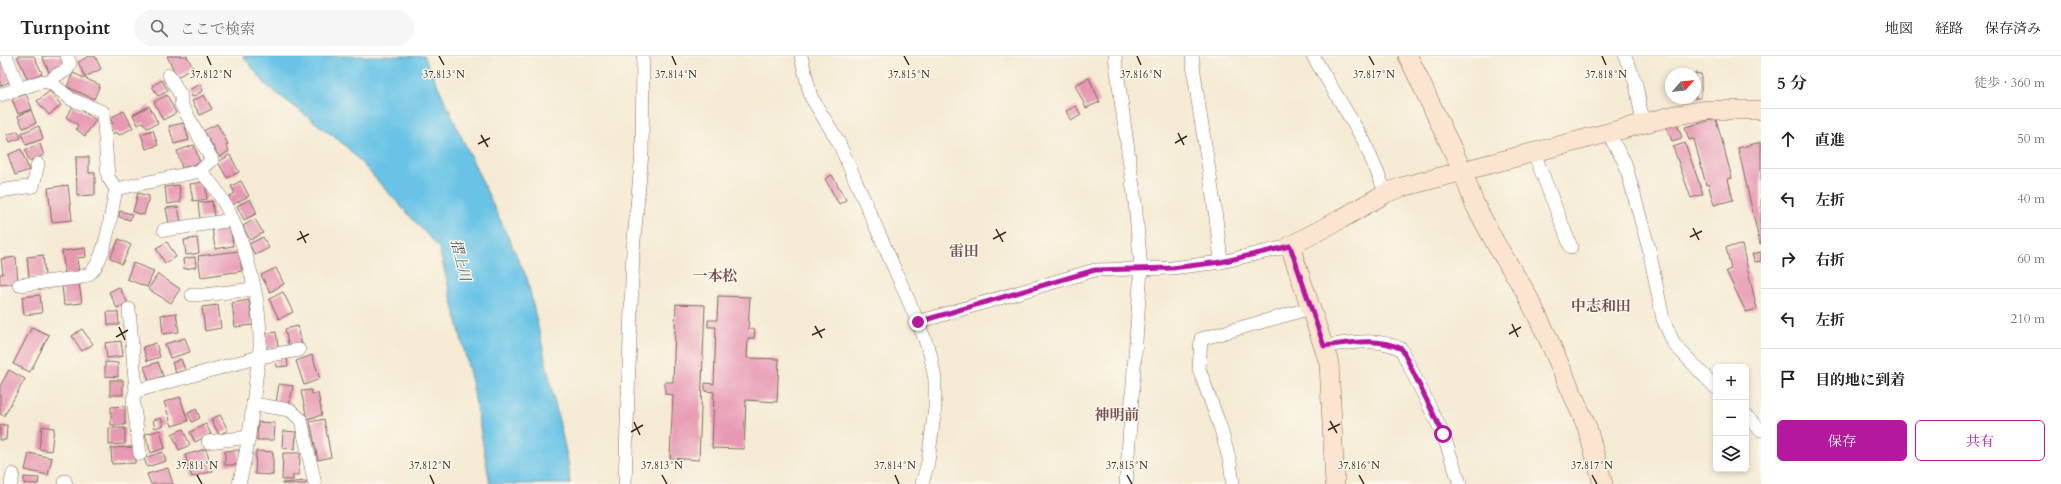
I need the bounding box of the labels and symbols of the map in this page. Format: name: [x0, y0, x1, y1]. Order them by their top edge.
text: 37.812°N: [190, 68, 232, 82]
text: 37.813°N: [423, 68, 465, 82]
text: 37.814°N: [655, 68, 697, 82]
text: 37.815°N: [888, 68, 930, 82]
text: 37.816°N: [1120, 68, 1162, 82]
text: 37.817°N: [1353, 68, 1395, 82]
text: 37.818°N: [1585, 68, 1627, 82]
north arrow: [1665, 68, 1701, 104]
water label: 摺上川: [446, 237, 475, 285]
district label: 雷田: [949, 241, 979, 261]
district label: 一本松: [692, 266, 738, 286]
district label: 中志和田: [1571, 296, 1631, 316]
route end: [909, 313, 927, 331]
district label: 神明前: [1094, 405, 1140, 425]
route start: [1434, 425, 1452, 443]
text: 37.811°N: [176, 459, 218, 473]
text: 37.812°N: [409, 459, 451, 473]
text: 37.813°N: [641, 459, 683, 473]
text: 37.814°N: [874, 459, 916, 473]
text: 37.815°N: [1106, 459, 1148, 473]
text: 37.816°N: [1338, 459, 1380, 473]
text: 37.817°N: [1571, 459, 1613, 473]

